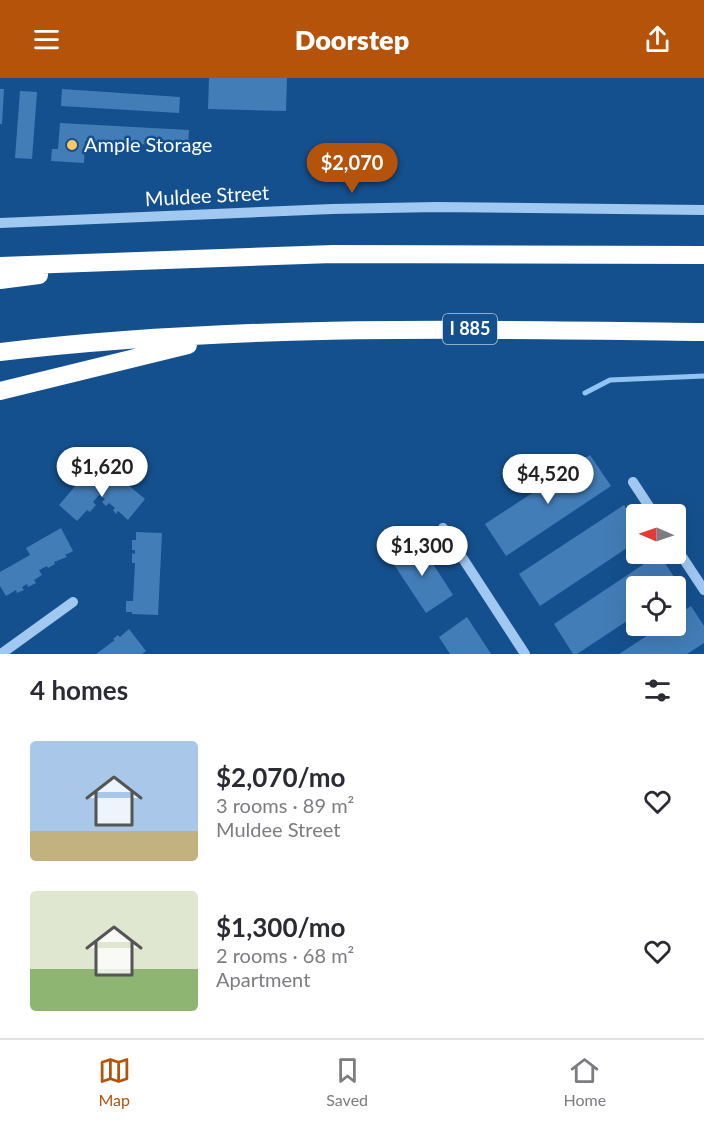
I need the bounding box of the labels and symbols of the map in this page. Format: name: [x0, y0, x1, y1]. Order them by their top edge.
place label: Ample Storage: [84, 132, 212, 156]
marker: Ample Storage: [65, 138, 79, 152]
pin: $2,070: [303, 143, 401, 194]
street label: Muldee Street: [144, 180, 270, 210]
road number: I 885: [443, 314, 497, 344]
pin: $1,620: [53, 447, 151, 498]
pin: $4,520: [499, 454, 597, 505]
north arrow: [626, 504, 686, 564]
pin: $1,300: [373, 526, 471, 577]

